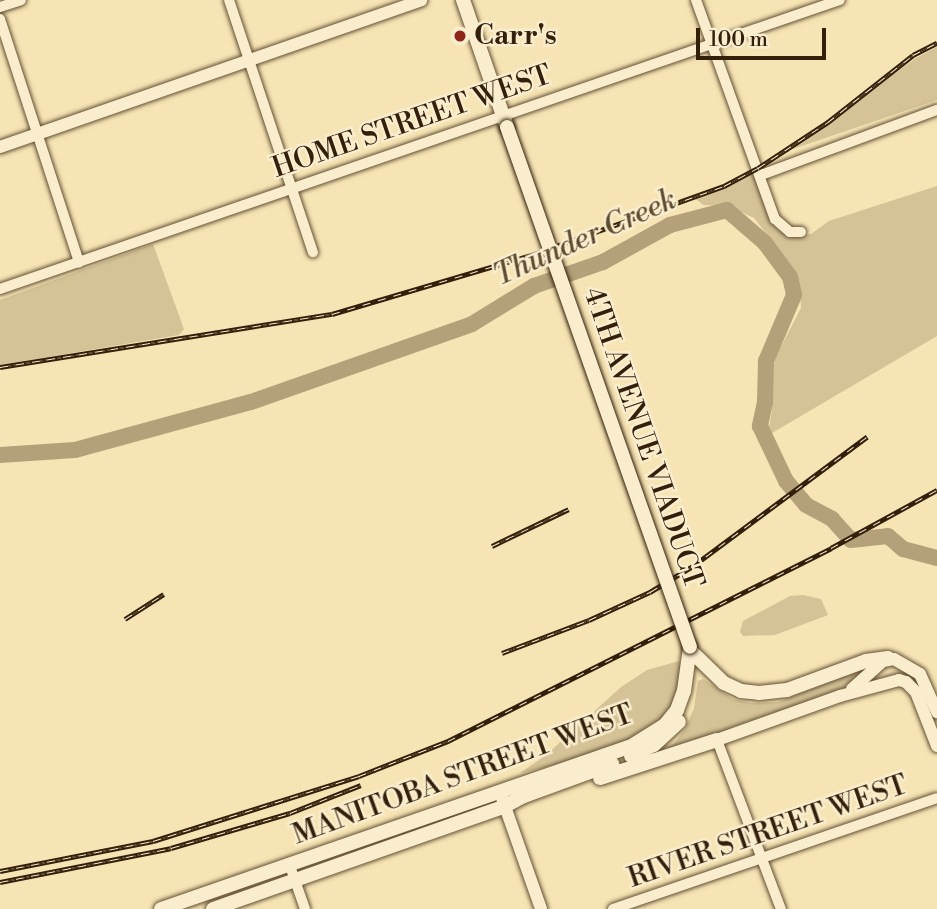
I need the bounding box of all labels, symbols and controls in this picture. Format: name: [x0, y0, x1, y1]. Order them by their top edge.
scale bar: [699, 14, 828, 58]
place label: Carr's: [474, 19, 557, 53]
text: 100 m: [709, 27, 768, 53]
marker: Carr's: [452, 28, 468, 44]
street label: HOME STREET WEST: [268, 58, 556, 186]
water label: Thunder Creek: [488, 182, 682, 294]
street label: 4TH AVENUE VIADUCT: [576, 283, 710, 593]
street label: MANITOBA STREET WEST: [288, 698, 638, 852]
street label: RIVER STREET WEST: [624, 768, 912, 896]

